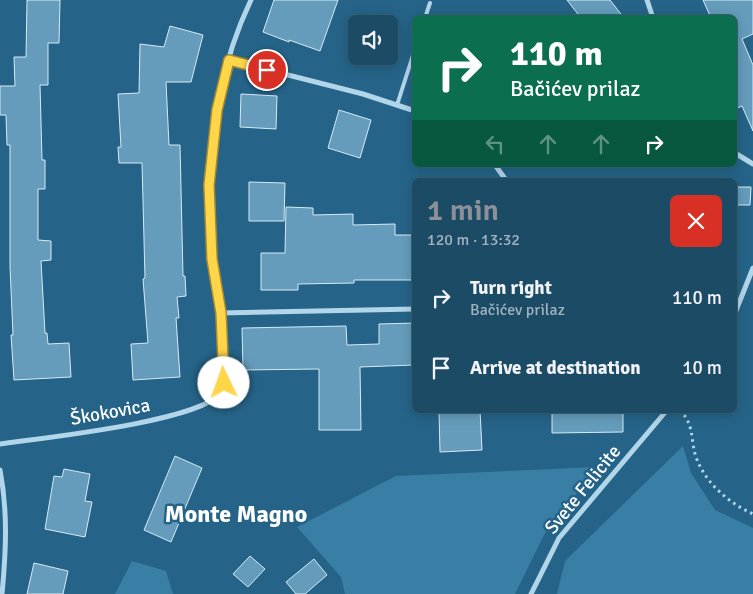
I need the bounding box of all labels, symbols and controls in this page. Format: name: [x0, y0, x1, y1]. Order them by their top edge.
map controls: [348, 15, 398, 65]
button: sound: [348, 15, 398, 65]
text: 110 m: [510, 32, 603, 75]
icon: right: [427, 35, 492, 100]
pin: [246, 49, 288, 91]
icon: arrive: [253, 56, 281, 84]
text: Bačićev prilaz: [510, 75, 640, 102]
icon: left: [481, 130, 509, 158]
icon: ahead: [534, 130, 562, 158]
icon: ahead: [587, 130, 615, 158]
icon: right: [640, 130, 668, 158]
text: 1 min: [427, 192, 499, 229]
button: close: [670, 195, 722, 247]
text: 120 m · 13:32: [427, 230, 520, 250]
text: Turn right: [470, 276, 552, 300]
icon: right: [427, 284, 455, 312]
text: 110 m: [672, 286, 722, 310]
text: Bačićev prilaz: [470, 300, 565, 320]
icon: arrive: [427, 354, 455, 382]
position arrow: [197, 356, 249, 408]
text: Arrive at destination: [470, 356, 641, 380]
text: 10 m: [682, 356, 722, 380]
street label: Škokovica: [68, 392, 152, 431]
street label: Svete Felicite: [539, 440, 626, 539]
district label: Monte Magno: [165, 499, 307, 529]

